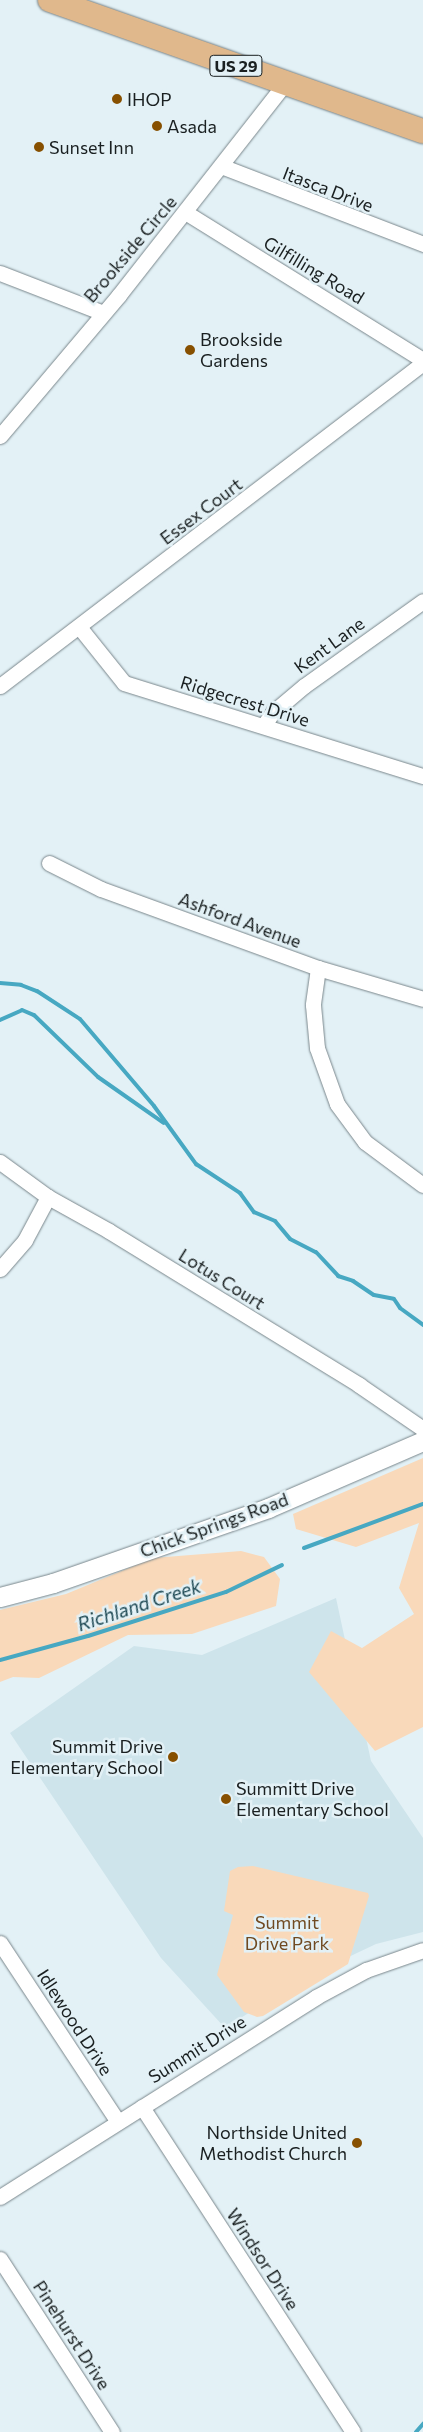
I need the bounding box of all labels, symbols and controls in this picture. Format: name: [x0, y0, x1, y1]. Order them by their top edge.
road number: US 29: [208, 52, 264, 80]
place label: IHOP: [127, 88, 172, 110]
marker: IHOP: [111, 93, 123, 105]
place label: Asada: [167, 115, 217, 137]
marker: Asada: [151, 120, 163, 132]
place label: Sunset Inn: [49, 136, 134, 158]
marker: Sunset Inn: [33, 141, 45, 153]
street label: Itasca Drive: [280, 162, 376, 216]
street label: Brookside Circle: [79, 191, 181, 307]
street label: Gilfilling Road: [260, 232, 368, 308]
place label: Brookside Gardens: [200, 329, 282, 372]
marker: Brookside Gardens: [184, 344, 196, 356]
street label: Essex Court: [156, 473, 246, 549]
street label: Kent Lane: [290, 612, 368, 678]
street label: Ridgecrest Drive: [178, 671, 312, 731]
street label: Ashford Avenue: [176, 888, 304, 952]
street label: Lotus Court: [175, 1244, 269, 1314]
street label: Chick Springs Road: [137, 1488, 291, 1562]
water label: Richland Creek: [74, 1574, 204, 1636]
place label: Summit Drive Elementary School: [10, 1736, 163, 1778]
marker: Summit Drive Elementary School: [167, 1751, 179, 1763]
place label: Summitt Drive Elementary School: [236, 1778, 389, 1820]
marker: Summitt Drive Elementary School: [220, 1793, 232, 1805]
park label: Summit Drive Park: [245, 1912, 329, 1955]
street label: Idlewood Drive: [33, 1965, 117, 2079]
street label: Summit Drive: [144, 2010, 250, 2088]
place label: Northside United Methodist Church: [199, 2122, 347, 2164]
marker: Northside United Methodist Church: [351, 2137, 363, 2149]
street label: Windsor Drive: [222, 2204, 304, 2314]
street label: Pinehurst Drive: [29, 2277, 115, 2393]

